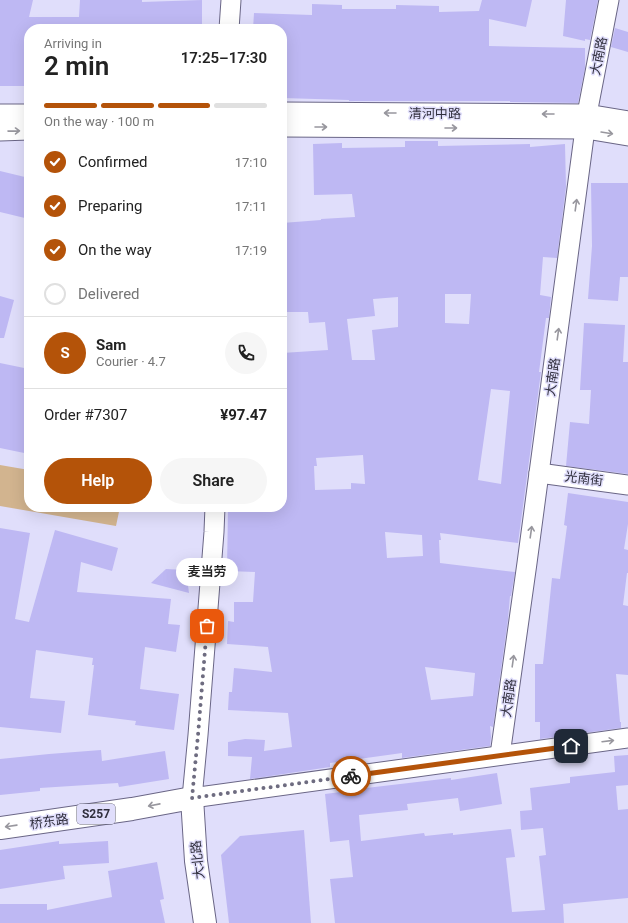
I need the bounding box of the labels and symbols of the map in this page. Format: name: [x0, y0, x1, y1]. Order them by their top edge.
street label: 大南路: [587, 36, 610, 77]
street label: 清河中路: [409, 106, 461, 121]
one-way arrow: [384, 109, 397, 117]
one-way arrow: [542, 110, 555, 118]
one-way arrow: [314, 123, 327, 131]
one-way arrow: [444, 124, 457, 132]
one-way arrow: [8, 127, 21, 134]
one-way arrow: [600, 129, 613, 137]
one-way arrow: [572, 199, 580, 212]
one-way arrow: [554, 328, 562, 341]
street label: 大南路: [542, 357, 563, 397]
street label: 光南街: [564, 469, 604, 488]
one-way arrow: [528, 526, 535, 539]
callout: 麦当劳: [176, 558, 238, 586]
pin: [190, 609, 224, 643]
one-way arrow: [509, 655, 517, 668]
street label: 大南路: [498, 678, 519, 718]
pin: [554, 729, 588, 763]
one-way arrow: [601, 737, 614, 745]
courier: [331, 756, 371, 796]
one-way arrow: [147, 801, 160, 809]
road number: S257: [77, 804, 115, 824]
street label: 桥东路: [29, 811, 69, 832]
one-way arrow: [5, 822, 18, 830]
street label: 大北路: [188, 840, 207, 880]

